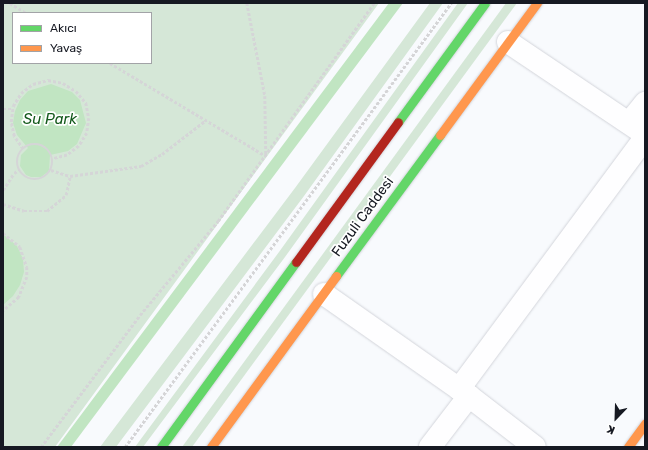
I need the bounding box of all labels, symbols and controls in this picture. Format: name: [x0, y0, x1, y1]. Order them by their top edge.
legend: [12, 12, 152, 64]
text: Akıcı: [50, 21, 77, 35]
text: Yavaş: [50, 41, 82, 55]
water label: Su Park: [23, 111, 77, 129]
street label: Fuzuli Caddesi: [328, 174, 398, 260]
north arrow: [596, 398, 636, 438]
text: K: [605, 422, 617, 437]

